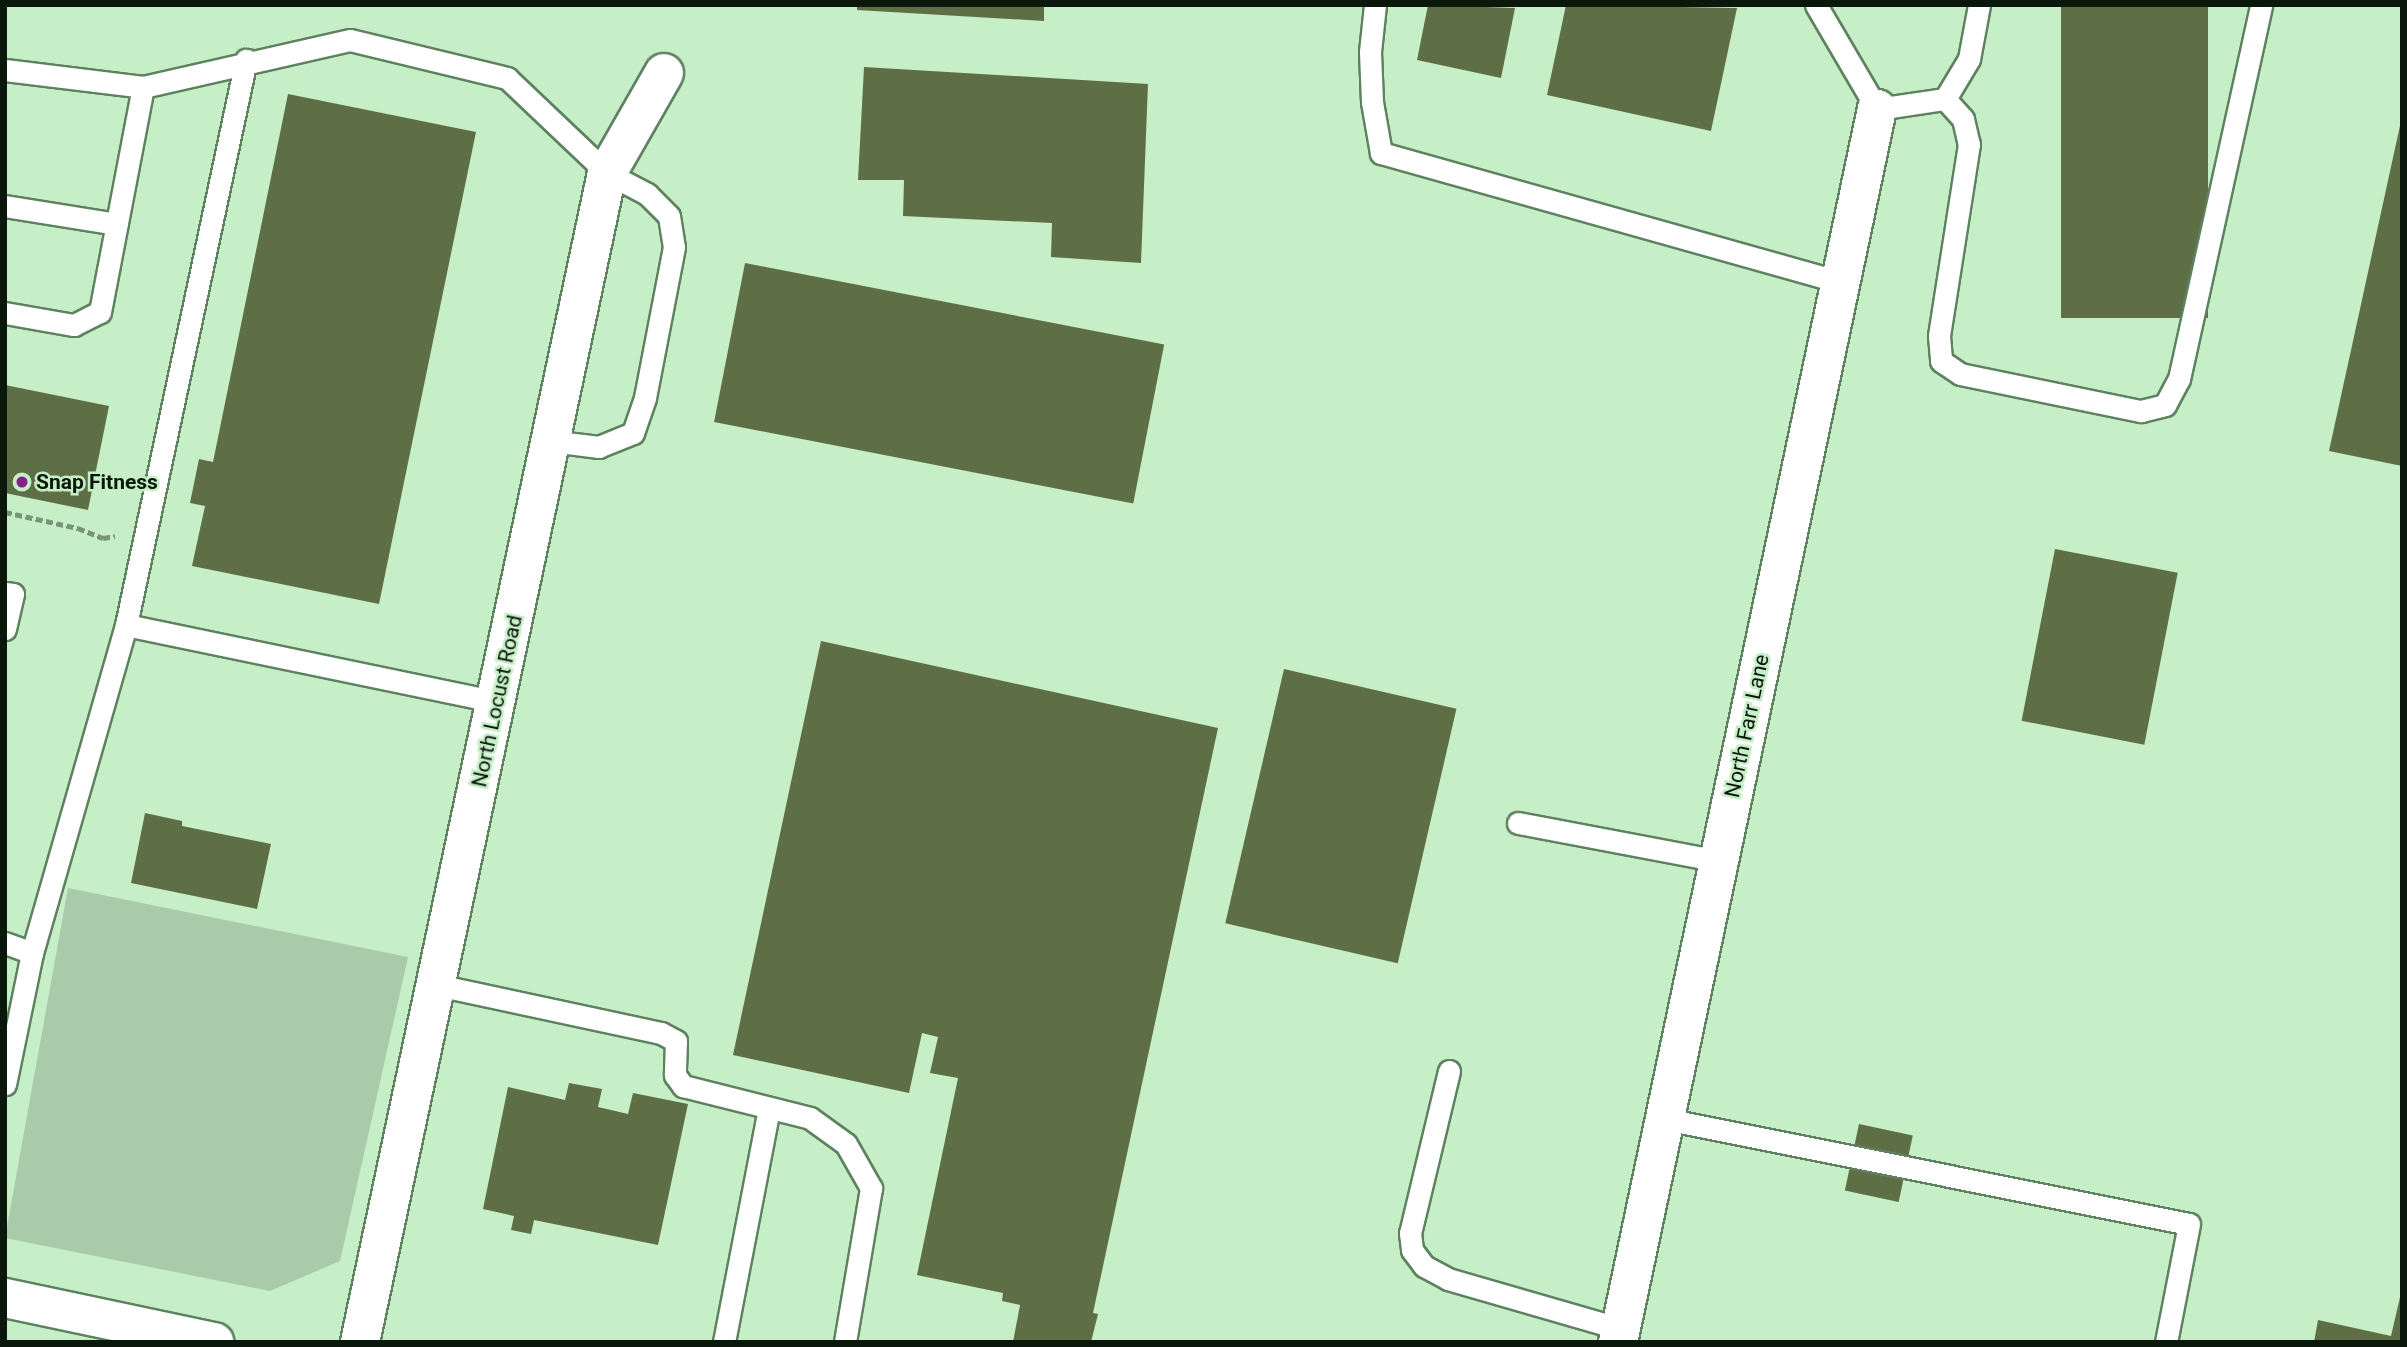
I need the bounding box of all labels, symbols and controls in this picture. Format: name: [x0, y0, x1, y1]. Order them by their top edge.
place label: Snap Fitness: [36, 469, 158, 495]
marker: Snap Fitness: [14, 474, 30, 490]
street label: North Locust Road: [466, 613, 528, 789]
street label: North Farr Lane: [1720, 652, 1774, 800]

